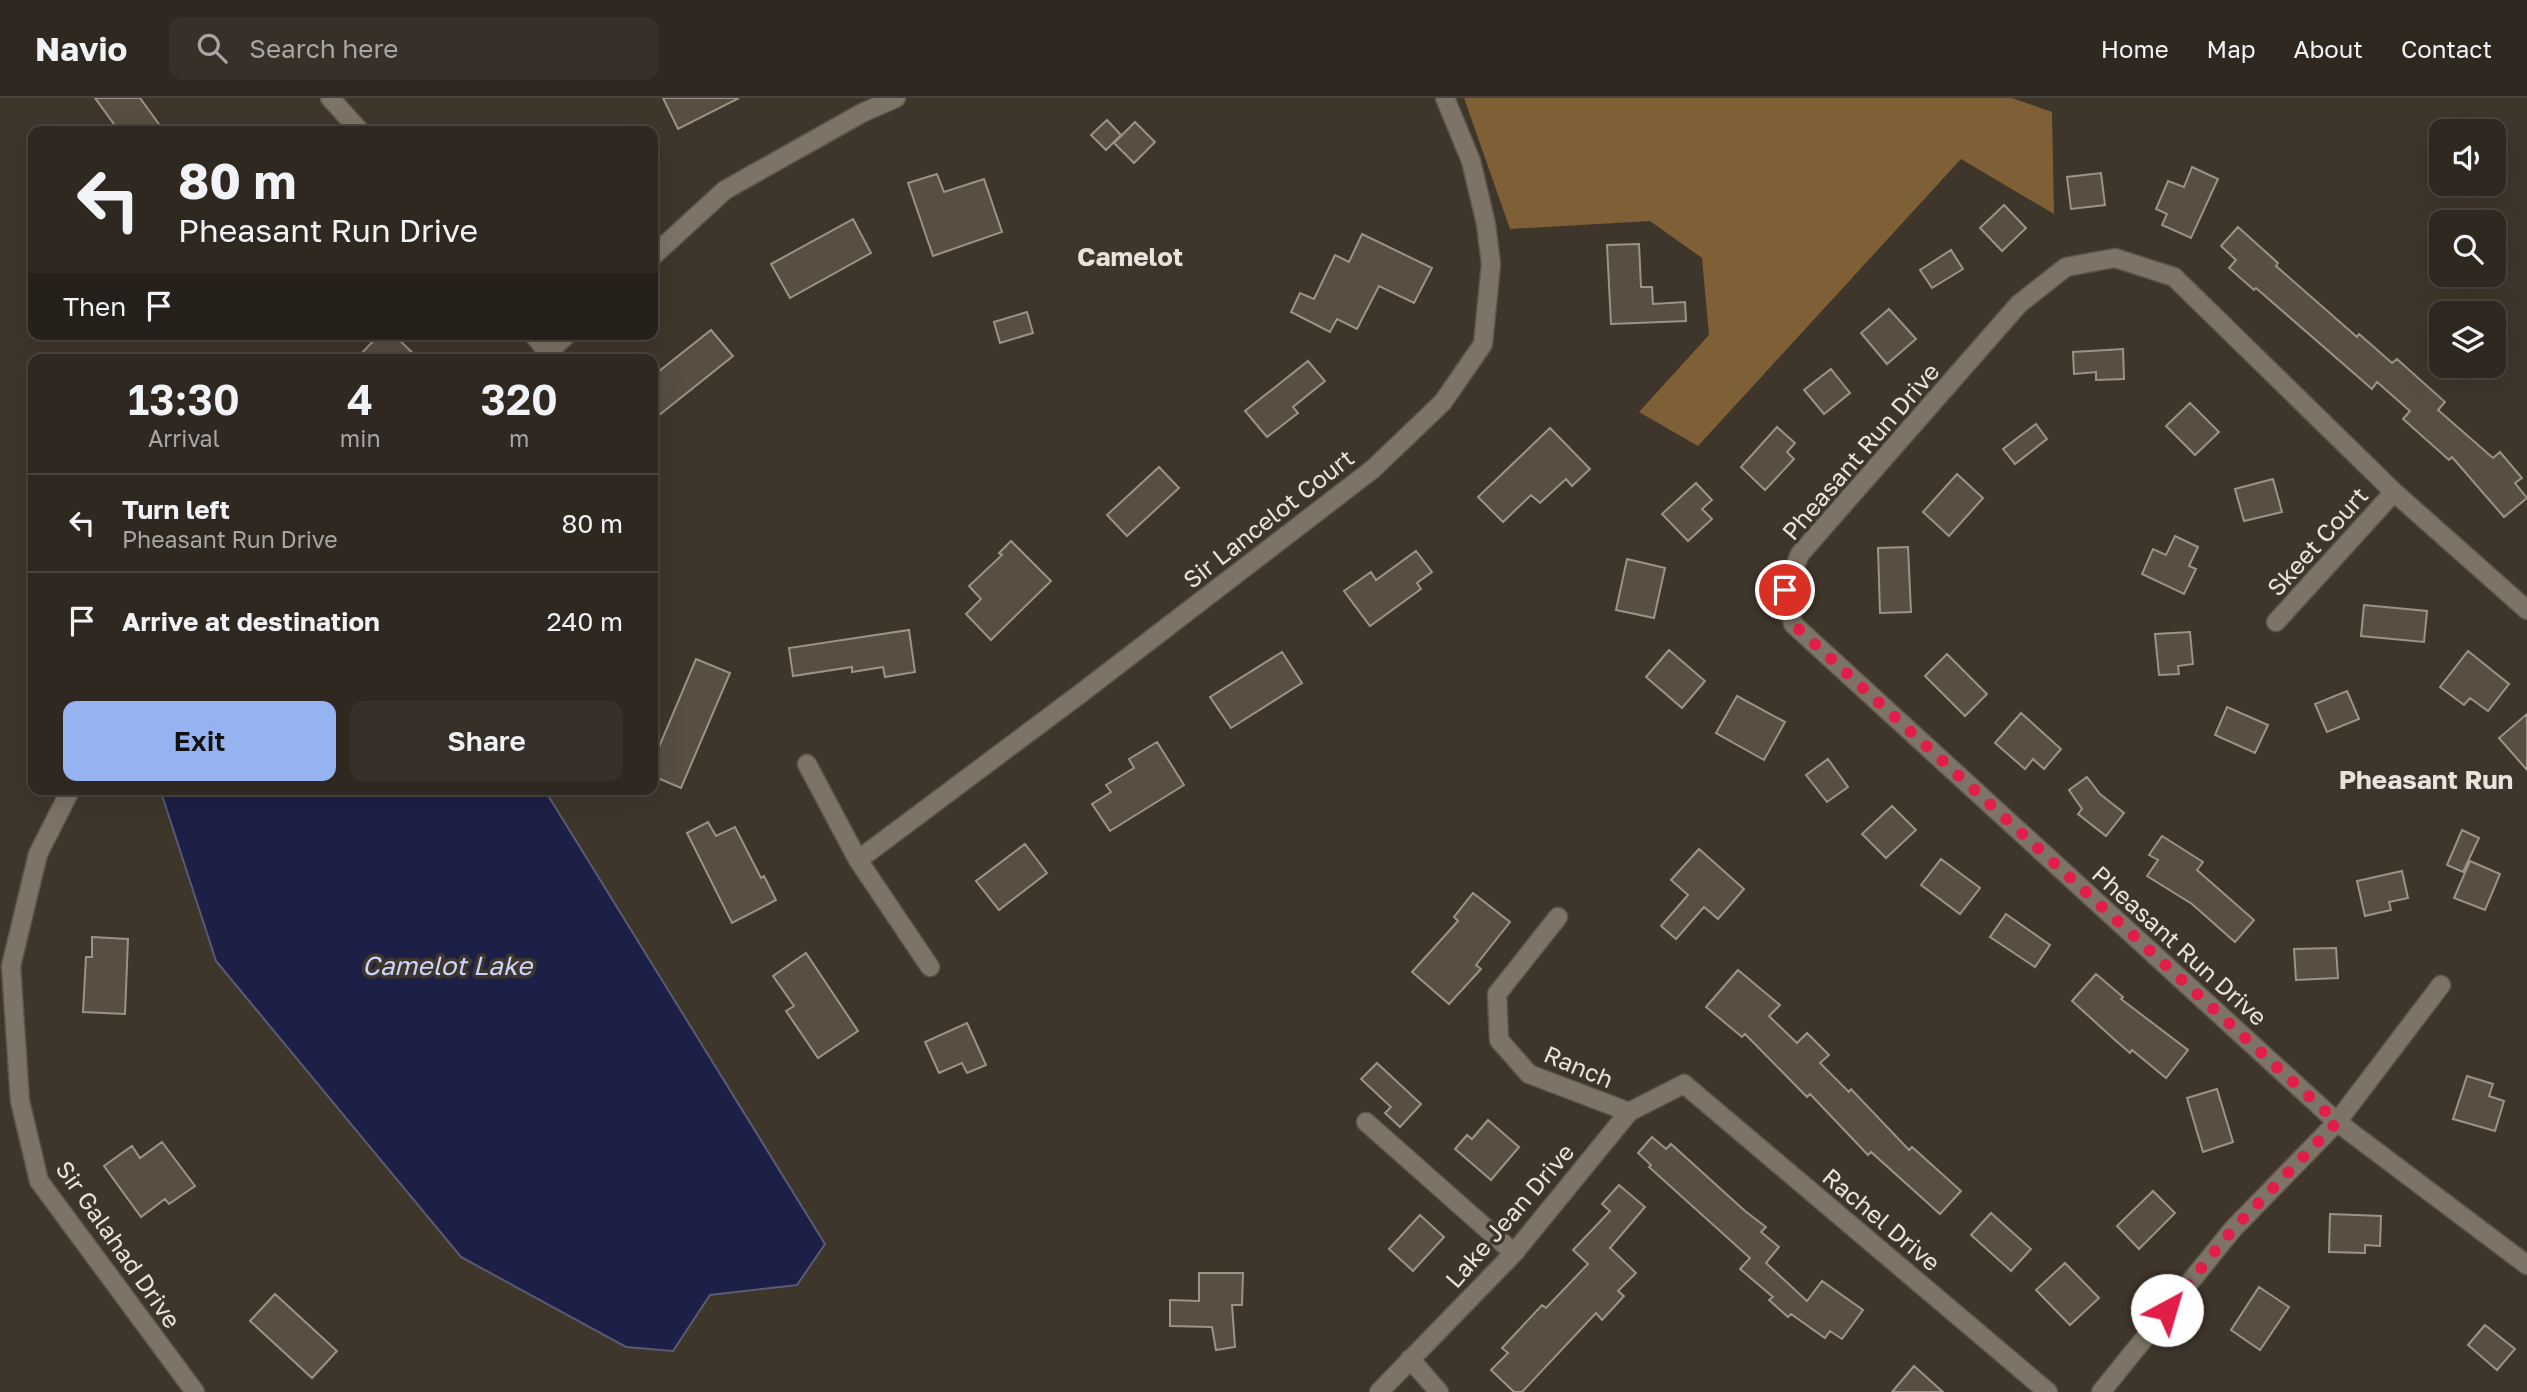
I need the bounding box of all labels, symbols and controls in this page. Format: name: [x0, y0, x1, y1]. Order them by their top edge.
search box: [169, 17, 659, 80]
text: Navio: [35, 29, 127, 68]
icon: search: [193, 29, 231, 67]
text: Search here: [249, 33, 398, 64]
text: Home: [2101, 34, 2169, 63]
text: Map: [2207, 34, 2256, 63]
text: About: [2294, 34, 2363, 63]
text: Contact: [2401, 34, 2492, 63]
map controls: [2429, 119, 2506, 378]
button: sound: [2429, 119, 2506, 196]
text: 80 m: [178, 151, 296, 210]
icon: left: [63, 154, 154, 245]
button: search: [2429, 210, 2506, 287]
text: Pheasant Run Drive: [178, 211, 478, 249]
district label: Camelot: [1077, 241, 1183, 272]
icon: arrive: [140, 287, 178, 325]
text: Then: [63, 291, 126, 322]
button: layers: [2429, 301, 2506, 378]
street label: Pheasant Run Drive: [1775, 357, 1945, 545]
text: 13:30: [128, 374, 240, 424]
text: 4: [347, 374, 373, 424]
text: 320: [481, 374, 558, 424]
text: Arrival: [148, 424, 220, 452]
text: min: [340, 424, 381, 452]
text: m: [509, 424, 529, 452]
street label: Sir Lancelot Court: [1177, 442, 1359, 594]
street label: Skeet Court: [2261, 481, 2373, 601]
text: Turn left: [122, 494, 230, 525]
icon: left: [63, 504, 101, 542]
text: 80 m: [562, 508, 623, 539]
text: Pheasant Run Drive: [122, 525, 338, 553]
pin: [1755, 560, 1815, 620]
icon: arrive: [1766, 571, 1804, 609]
icon: arrive: [63, 602, 101, 640]
text: Arrive at destination: [122, 606, 380, 637]
text: 240 m: [546, 606, 623, 637]
button: Exit: [63, 701, 336, 781]
button: Share: [350, 701, 623, 781]
district label: Pheasant Run: [2339, 764, 2513, 795]
street label: Pheasant Run Drive: [2087, 859, 2273, 1031]
water label: Camelot Lake: [362, 950, 534, 981]
street label: Ranch: [1540, 1039, 1618, 1093]
street label: Lake Jean Drive: [1439, 1137, 1579, 1293]
street label: Sir Galahad Drive: [50, 1155, 188, 1333]
street label: Rachel Drive: [1817, 1161, 1947, 1277]
position arrow: [2130, 1273, 2204, 1347]

